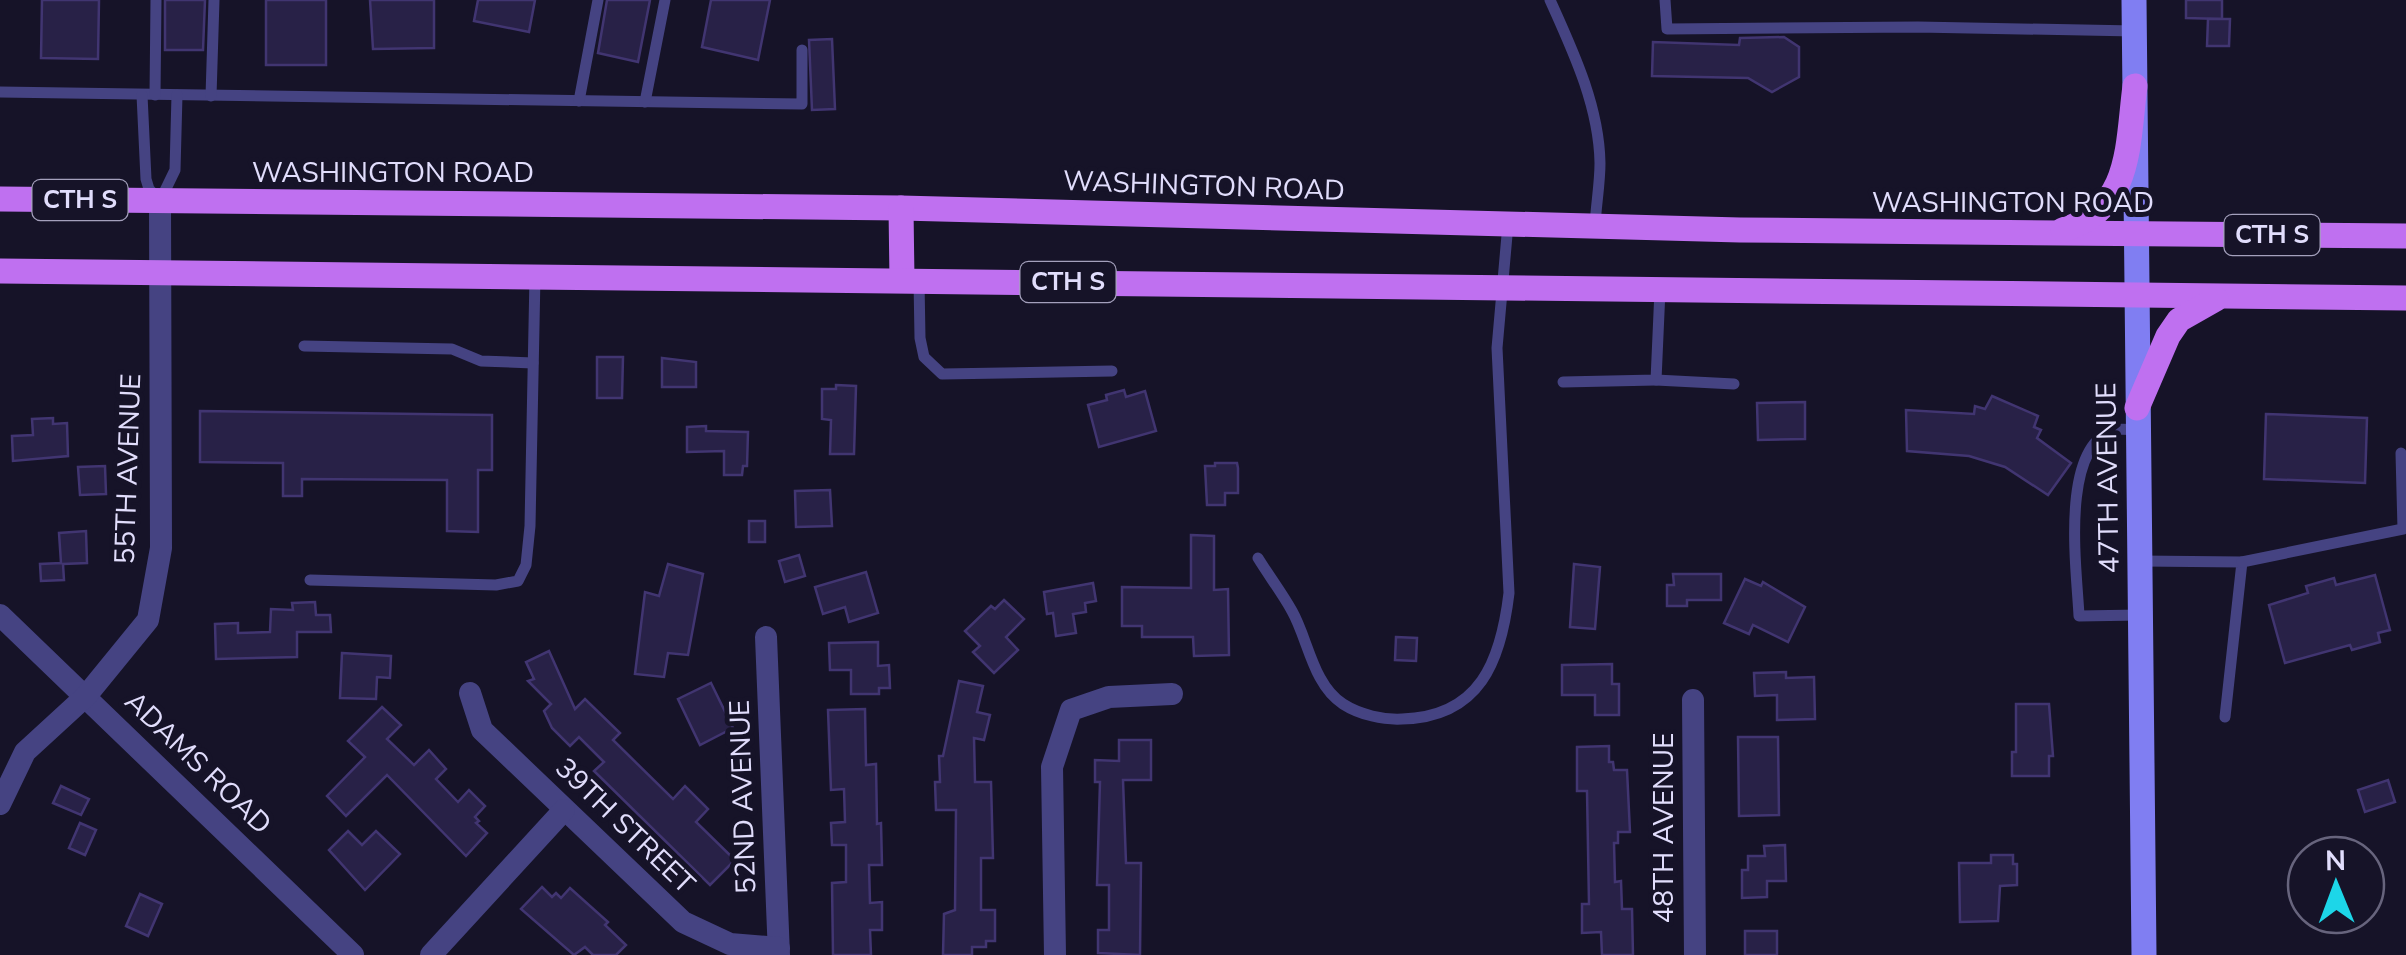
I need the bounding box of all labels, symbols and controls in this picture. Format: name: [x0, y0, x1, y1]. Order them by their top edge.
street label: WASHINGTON ROAD: [252, 154, 534, 192]
street label: WASHINGTON ROAD: [1062, 162, 1346, 210]
road number: CTH S: [32, 180, 128, 220]
street label: WASHINGTON ROAD: [1872, 184, 2154, 222]
road number: CTH S: [2224, 215, 2320, 255]
road number: CTH S: [1020, 262, 1116, 302]
street label: 55TH AVENUE: [106, 373, 150, 565]
street label: 47TH AVENUE: [2087, 382, 2129, 574]
street label: ADAMS ROAD: [116, 683, 280, 843]
street label: 52ND AVENUE: [721, 699, 765, 895]
street label: 48TH AVENUE: [1645, 733, 1683, 923]
street label: 39TH STREET: [547, 750, 703, 902]
north arrow: [2286, 835, 2386, 935]
text: N: [2325, 842, 2346, 880]

